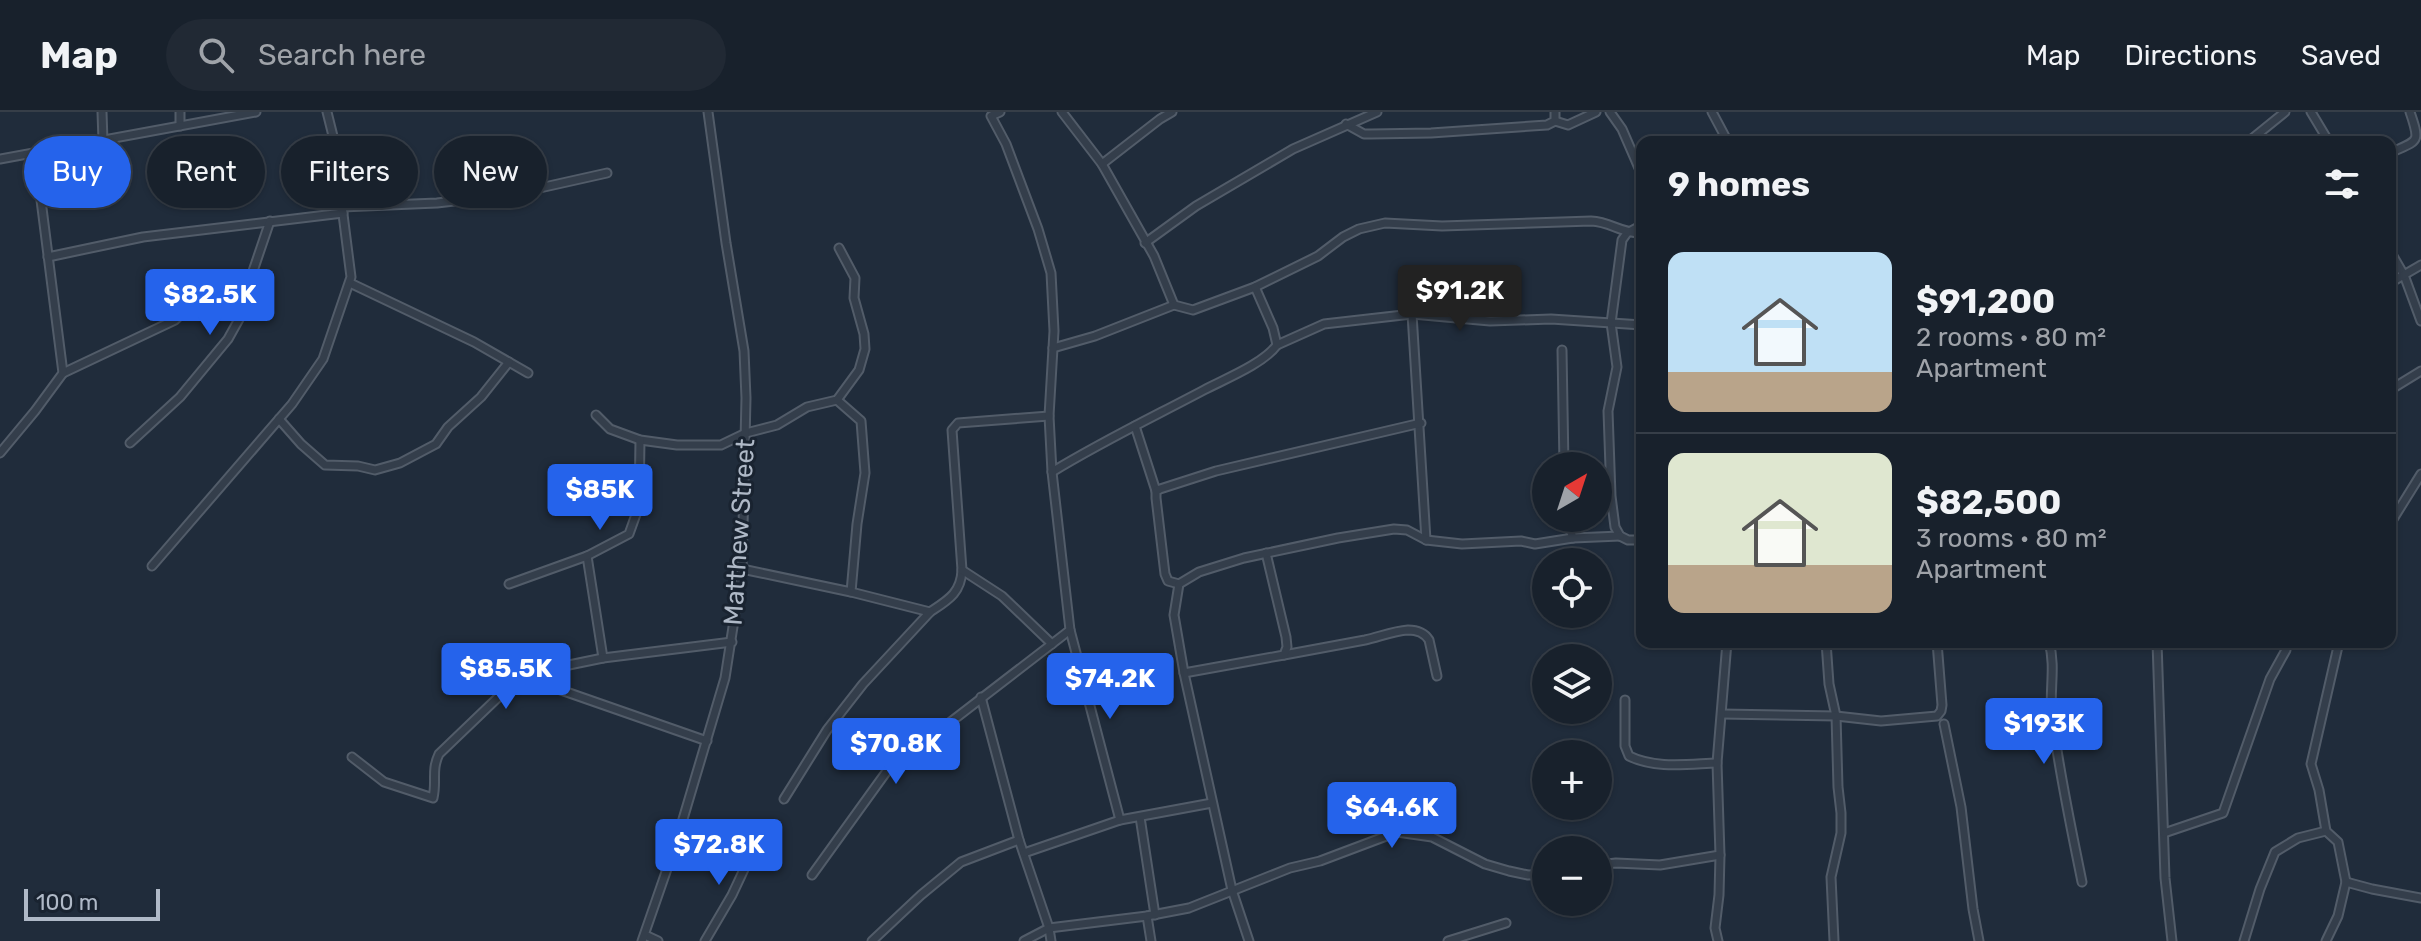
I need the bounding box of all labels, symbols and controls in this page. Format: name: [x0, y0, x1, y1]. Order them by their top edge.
search box: [166, 19, 726, 91]
text: Map: [40, 32, 118, 78]
icon: search: [194, 33, 238, 77]
text: Search here: [258, 37, 426, 73]
text: Map: [2026, 39, 2080, 72]
text: Directions: [2124, 39, 2257, 72]
text: Saved: [2301, 39, 2381, 72]
chip: Buy: [24, 136, 131, 208]
chip: Rent: [147, 136, 265, 208]
chip: Filters: [281, 136, 418, 208]
chip: New: [434, 136, 547, 208]
icon: filters: [2320, 162, 2364, 206]
text: 9 homes: [1668, 164, 1810, 205]
pin: $91.2K: [1395, 265, 1525, 333]
pin: $82.5K: [145, 269, 275, 337]
text: $91.2K: [1416, 275, 1504, 306]
text: $82.5K: [163, 279, 257, 310]
text: $91,200: [1916, 281, 2055, 322]
icon: home: [1732, 284, 1828, 380]
text: 2 rooms · 80 m²: [1916, 322, 2106, 353]
text: Apartment: [1916, 353, 2047, 384]
street label: Matthew Street: [718, 438, 761, 626]
north arrow: [1532, 452, 1612, 532]
map controls: [1532, 452, 1612, 916]
pin: $85K: [553, 464, 647, 532]
text: $85K: [565, 474, 635, 505]
text: $82,500: [1916, 482, 2062, 523]
icon: home: [1732, 485, 1828, 581]
text: 3 rooms · 80 m²: [1916, 523, 2107, 554]
button: locate: [1532, 548, 1612, 628]
text: Apartment: [1916, 554, 2047, 585]
pin: $85.5K: [441, 643, 571, 711]
button: layers: [1532, 644, 1612, 724]
text: $85.5K: [459, 653, 553, 684]
pin: $74.2K: [1045, 653, 1175, 721]
text: $74.2K: [1065, 663, 1155, 694]
pin: $193K: [1988, 698, 2100, 766]
text: $193K: [2003, 708, 2085, 739]
pin: $70.8K: [831, 718, 961, 786]
text: $70.8K: [850, 728, 942, 759]
button: +: [1532, 740, 1612, 820]
pin: $64.6K: [1327, 782, 1457, 850]
text: $64.6K: [1345, 792, 1439, 823]
pin: $72.8K: [654, 819, 784, 887]
text: $72.8K: [673, 829, 765, 860]
button: −: [1532, 836, 1612, 916]
scale bar: [24, 885, 160, 921]
text: 100 m: [36, 889, 98, 916]

